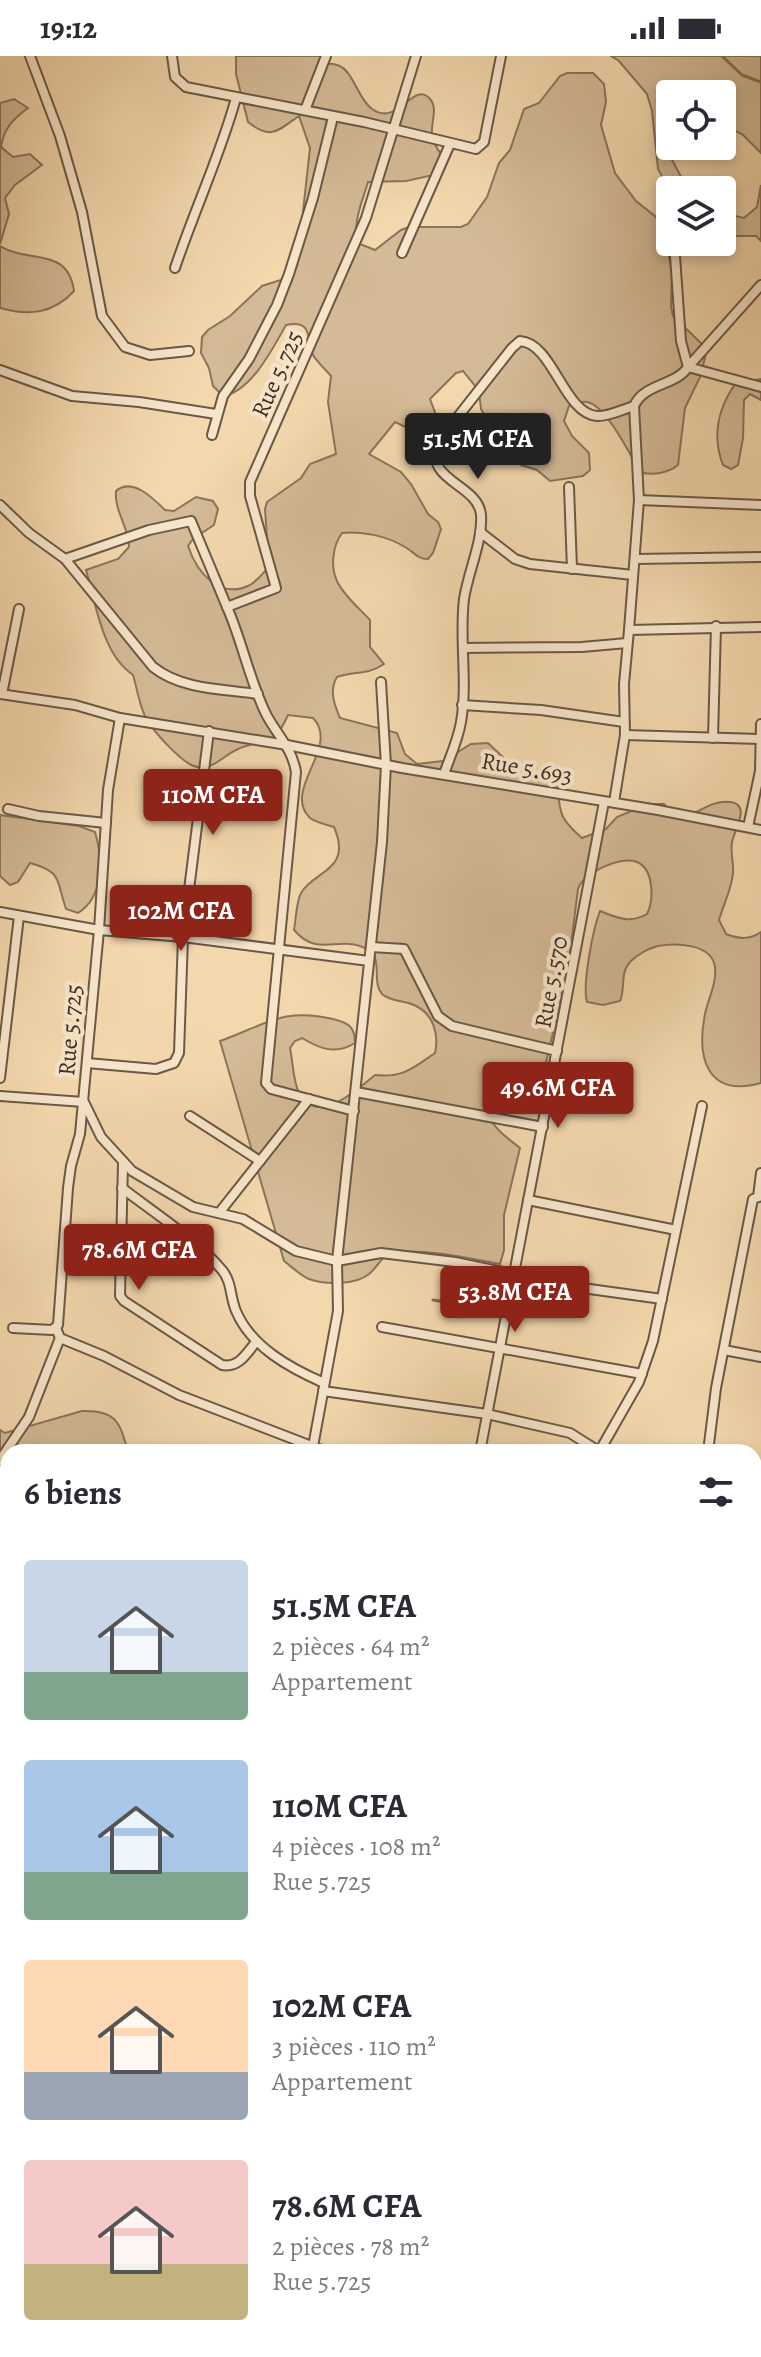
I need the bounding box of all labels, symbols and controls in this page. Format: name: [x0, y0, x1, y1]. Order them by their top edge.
text: 19:12: [40, 8, 97, 48]
map controls: [656, 80, 736, 256]
button: locate: [656, 80, 736, 160]
button: layers: [656, 176, 736, 256]
street label: Rue 5.725: [244, 326, 310, 422]
pin: 51.5M CFA: [386, 413, 570, 481]
text: 51.5M CFA: [423, 421, 533, 456]
street label: Rue 5.693: [479, 744, 575, 792]
pin: 110M CFA: [130, 769, 296, 837]
text: 110M CFA: [161, 777, 265, 812]
pin: 102M CFA: [98, 885, 264, 953]
text: 102M CFA: [128, 893, 234, 928]
street label: Rue 5.570: [526, 933, 576, 1031]
street label: Rue 5.725: [50, 983, 90, 1077]
pin: 49.6M CFA: [466, 1062, 650, 1130]
text: 49.6M CFA: [500, 1070, 616, 1105]
pin: 78.6M CFA: [47, 1224, 231, 1292]
text: 78.6M CFA: [82, 1232, 196, 1267]
pin: 53.8M CFA: [423, 1266, 607, 1334]
text: 53.8M CFA: [458, 1274, 572, 1309]
text: 6 biens: [24, 1469, 122, 1516]
icon: filters: [694, 1470, 738, 1514]
text: 51.5M CFA: [272, 1582, 416, 1629]
icon: home: [88, 1592, 184, 1688]
text: 2 pièces · 64 m²: [272, 1629, 430, 1664]
text: Appartement: [272, 1664, 413, 1699]
text: 110M CFA: [272, 1782, 407, 1829]
icon: home: [88, 1792, 184, 1888]
text: 4 pièces · 108 m²: [272, 1829, 441, 1864]
text: Rue 5.725: [272, 1864, 372, 1899]
text: 102M CFA: [272, 1982, 411, 2029]
icon: home: [88, 1992, 184, 2088]
text: 3 pièces · 110 m²: [272, 2029, 436, 2064]
text: Appartement: [272, 2064, 413, 2099]
text: 78.6M CFA: [272, 2182, 422, 2229]
icon: home: [88, 2192, 184, 2288]
text: 2 pièces · 78 m²: [272, 2229, 429, 2264]
text: Rue 5.725: [272, 2264, 372, 2299]

